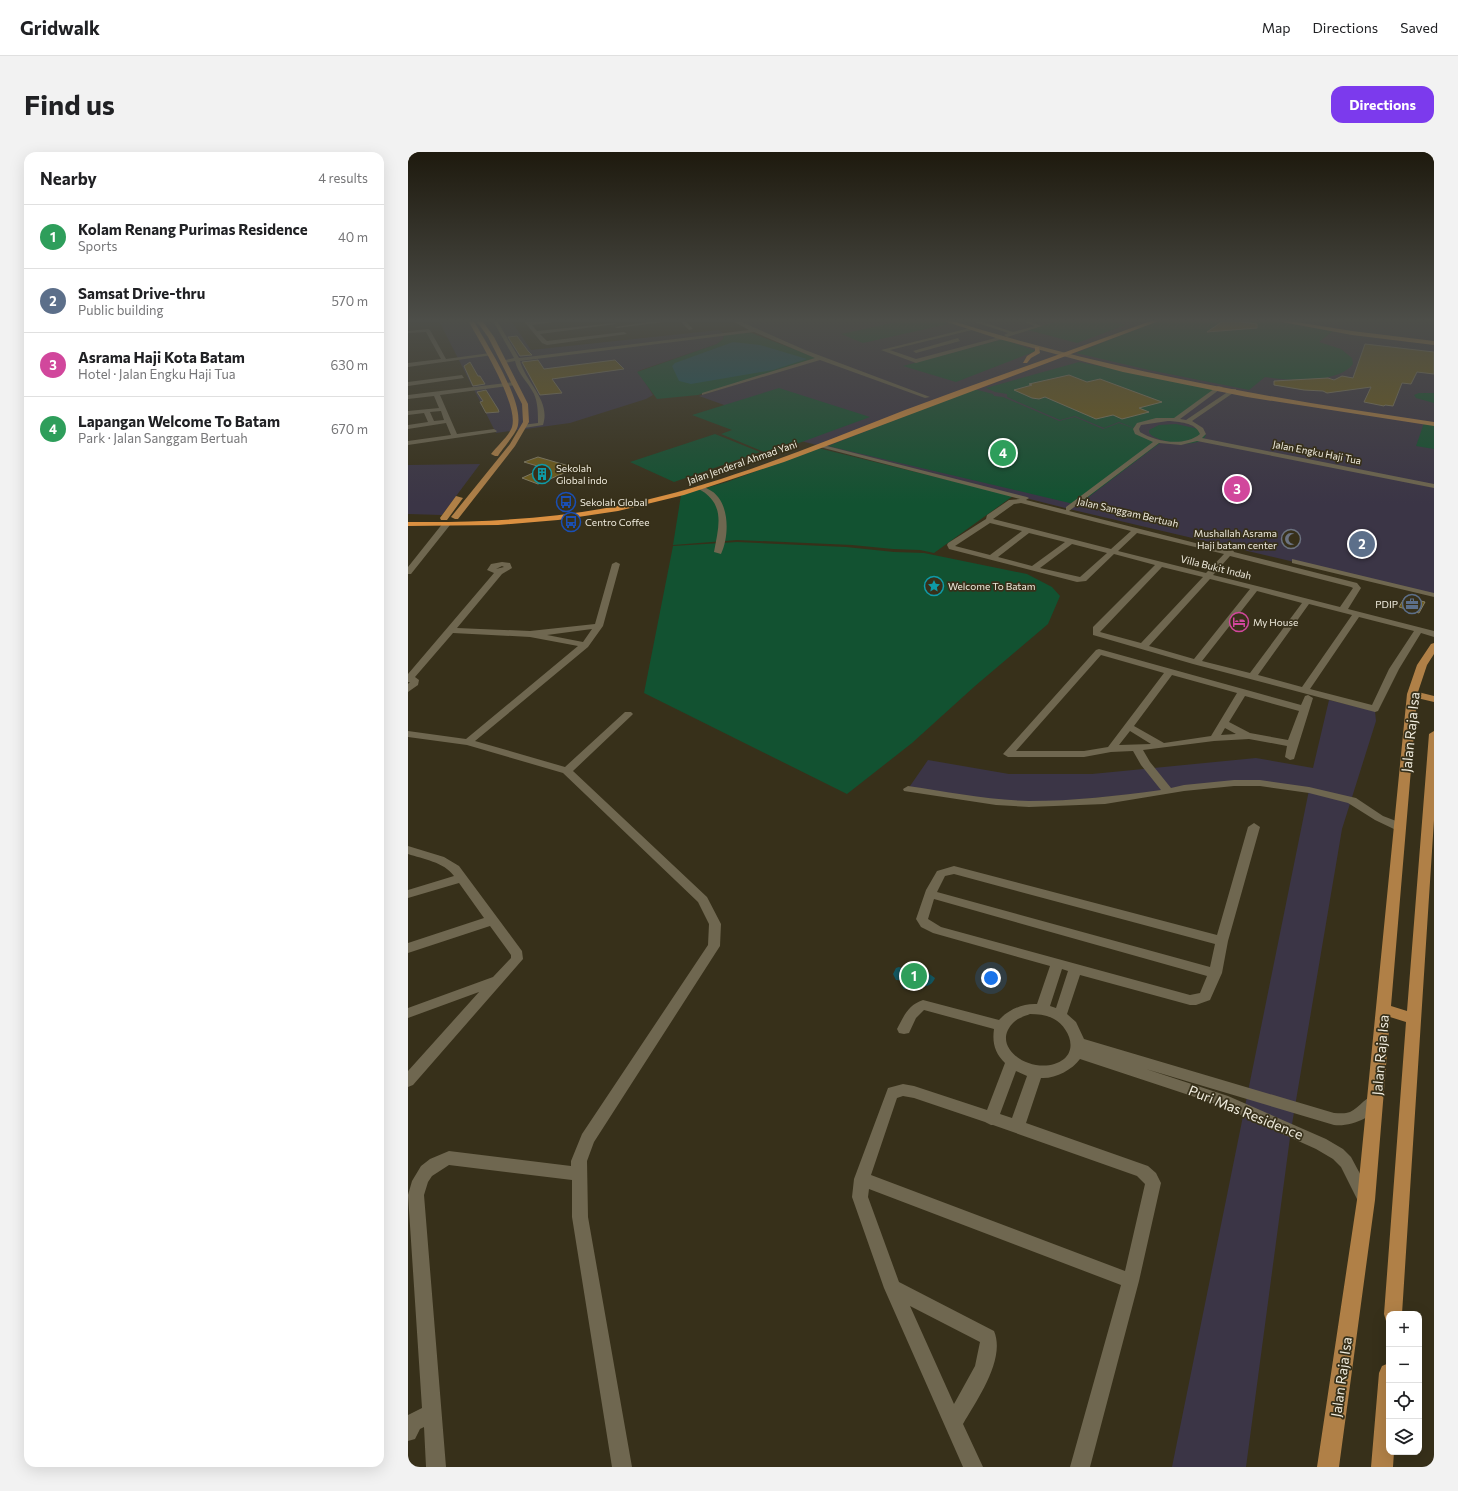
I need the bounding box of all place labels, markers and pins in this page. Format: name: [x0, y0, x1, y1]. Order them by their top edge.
pin: 4: [990, 438, 1016, 468]
place label: Sekolah Global indo: [556, 462, 608, 486]
building icon: Sekolah Global indo: [531, 463, 553, 485]
pin: 3: [1224, 474, 1250, 504]
bus stop icon: Sekolah Global: [555, 491, 577, 513]
place label: Sekolah Global: [580, 496, 647, 508]
bus stop icon: Centro Coffee: [560, 511, 582, 533]
place label: Centro Coffee: [585, 516, 649, 528]
place label: Mushallah Asrama Haji batam center: [1194, 527, 1277, 551]
mosque icon: Mushallah Asrama Haji batam center: [1280, 528, 1302, 550]
pin: 2: [1349, 529, 1375, 559]
place icon: Welcome To Batam: [923, 575, 945, 597]
place label: Welcome To Batam: [948, 580, 1035, 592]
office icon: PDIP: [1401, 593, 1423, 615]
place label: PDIP: [1375, 598, 1398, 610]
hotel icon: My House: [1228, 611, 1250, 633]
place label: My House: [1253, 616, 1298, 628]
pin: 1: [901, 961, 927, 991]

